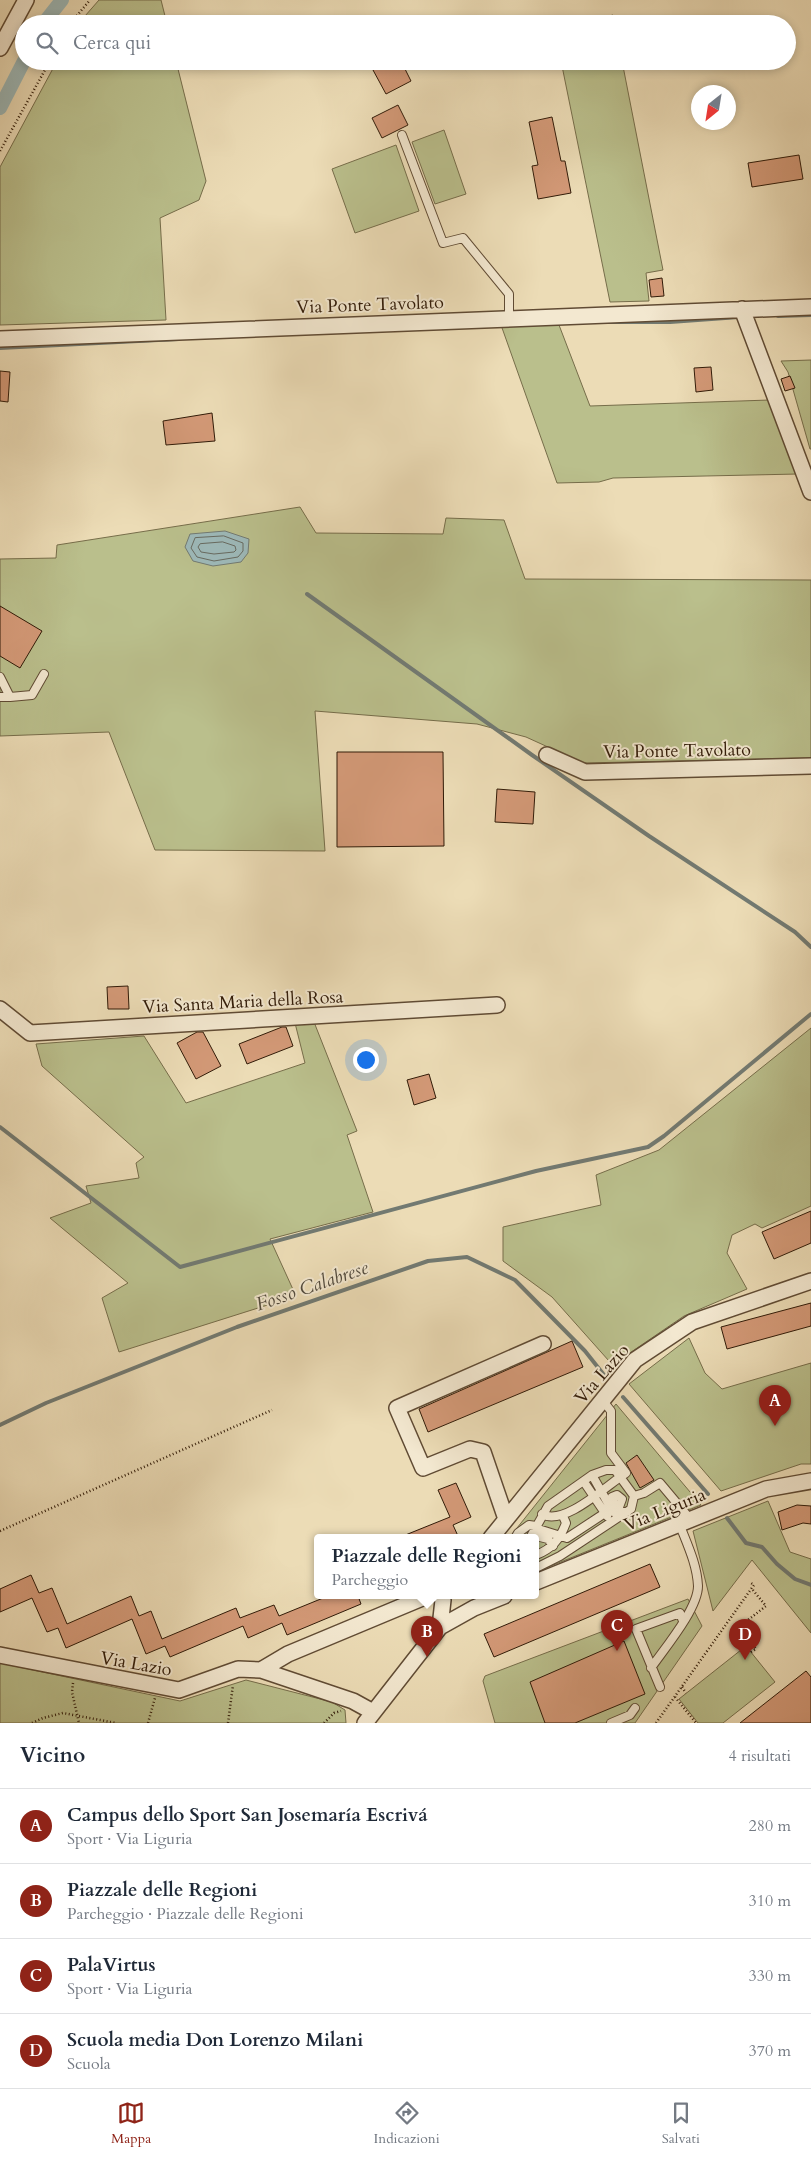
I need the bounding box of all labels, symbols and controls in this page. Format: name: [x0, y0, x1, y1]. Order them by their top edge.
search box: [15, 15, 796, 70]
icon: search: [33, 29, 61, 57]
text: Cerca qui: [73, 30, 151, 56]
north arrow: [691, 85, 736, 130]
street label: Via Ponte Tavolato: [296, 290, 445, 320]
street label: Via Ponte Tavolato: [603, 737, 751, 765]
street label: Via Santa Maria della Rosa: [142, 984, 344, 1020]
your location: [353, 1047, 379, 1073]
water label: Fosso Calabrese: [252, 1254, 372, 1317]
street label: Via Lazio: [569, 1338, 635, 1410]
pin: A: [759, 1385, 791, 1426]
street label: Via Liguria: [620, 1482, 710, 1538]
popup: [314, 1534, 539, 1599]
text: Piazzale delle Regioni: [331, 1543, 522, 1569]
text: Parcheggio: [331, 1569, 408, 1591]
pin: C: [601, 1610, 633, 1651]
pin: B: [411, 1616, 443, 1657]
pin: D: [729, 1619, 761, 1660]
street label: Via Lazio: [98, 1645, 174, 1683]
text: Vicino: [20, 1741, 85, 1770]
text: 4 risultati: [728, 1745, 791, 1767]
text: Campus dello Sport San Josemaría Escrivá: [67, 1802, 428, 1828]
text: A: [30, 1815, 42, 1837]
text: 280 m: [749, 1815, 791, 1837]
text: Sport · Via Liguria: [67, 1828, 192, 1850]
text: Piazzale delle Regioni: [67, 1877, 257, 1903]
text: B: [30, 1890, 42, 1912]
text: 310 m: [749, 1890, 791, 1912]
text: Parcheggio · Piazzale delle Regioni: [67, 1903, 304, 1925]
text: PalaVirtus: [67, 1952, 156, 1978]
text: C: [30, 1965, 42, 1987]
text: 330 m: [749, 1965, 791, 1987]
text: Sport · Via Liguria: [67, 1978, 192, 2000]
text: Scuola media Don Lorenzo Milani: [67, 2027, 363, 2053]
text: D: [29, 2040, 43, 2062]
text: 370 m: [749, 2040, 791, 2062]
text: Scuola: [67, 2053, 111, 2075]
tab: Mappa: [111, 2099, 151, 2148]
tab: Indicazioni: [373, 2099, 440, 2148]
tab: Salvati: [662, 2099, 700, 2148]

